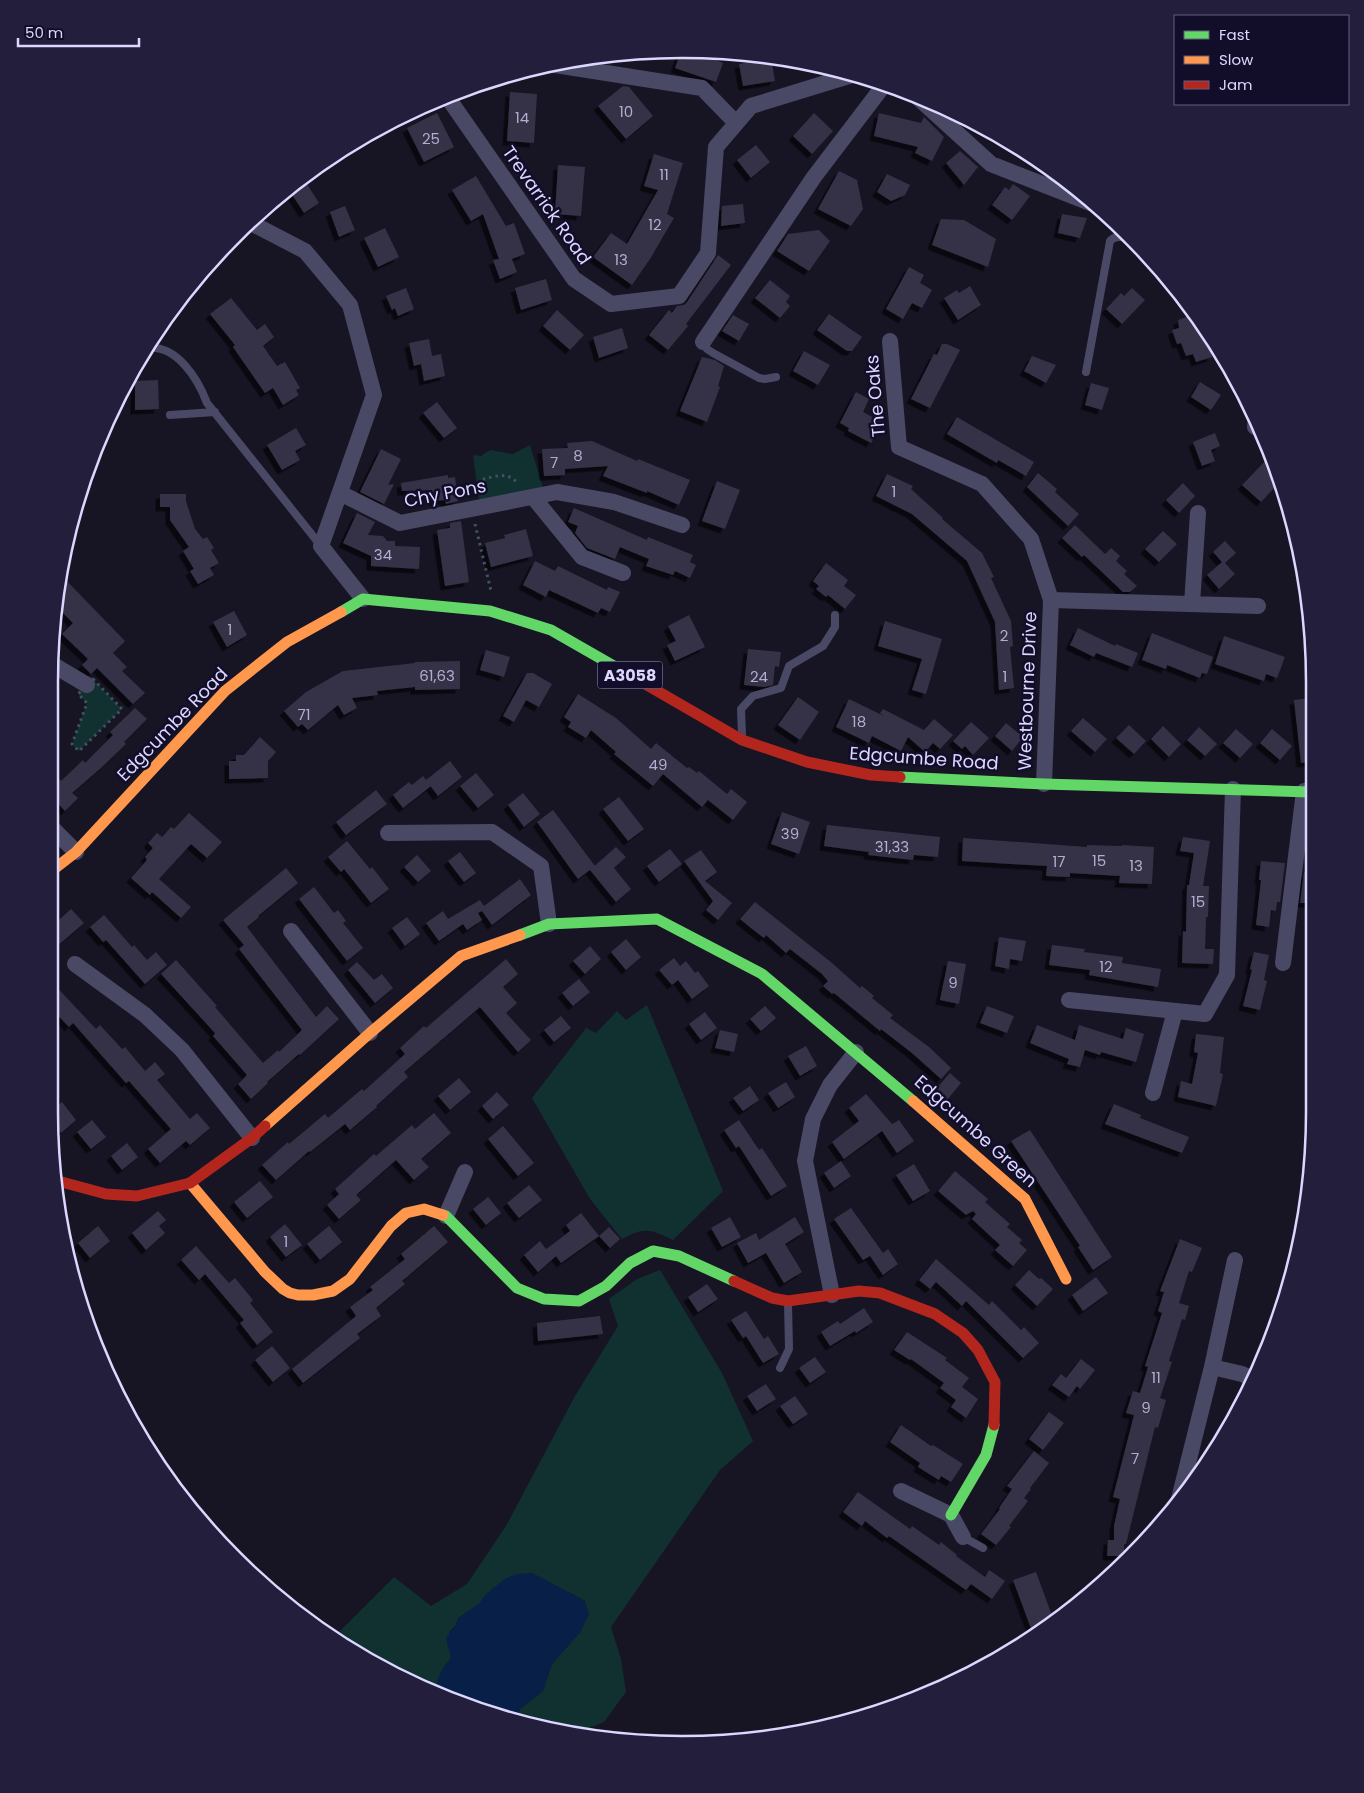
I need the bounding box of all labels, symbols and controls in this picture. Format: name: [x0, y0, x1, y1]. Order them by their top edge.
scale bar: [18, 15, 139, 47]
legend: [1174, 15, 1349, 105]
text: 50 m: [25, 22, 63, 43]
text: Fast: [1219, 24, 1250, 45]
text: Slow: [1219, 49, 1254, 70]
text: Jam: [1219, 74, 1253, 95]
house number: 10: [619, 101, 633, 122]
house number: 14: [515, 107, 529, 128]
house number: 25: [422, 128, 440, 149]
street label: Trevarrick Road: [497, 141, 597, 269]
house number: 11: [659, 164, 669, 185]
house number: 12: [648, 214, 662, 235]
house number: 13: [614, 249, 628, 270]
street label: The Oaks: [859, 354, 891, 438]
house number: 8: [573, 445, 583, 466]
house number: 7: [550, 452, 558, 473]
street label: Chy Pons: [402, 473, 488, 513]
house number: 1: [892, 481, 896, 502]
house number: 34: [374, 544, 392, 565]
street label: Westbourne Drive: [1012, 611, 1042, 771]
house number: 1: [228, 619, 232, 640]
house number: 2: [1000, 625, 1008, 646]
street label: Edgcumbe Road: [111, 662, 233, 786]
road number: A3058: [598, 662, 662, 688]
house number: 61,63: [419, 665, 455, 686]
house number: 24: [750, 666, 768, 687]
house number: 1: [1003, 666, 1007, 687]
house number: 71: [298, 704, 311, 725]
house number: 18: [852, 711, 866, 732]
street label: Edgcumbe Road: [849, 740, 999, 776]
house number: 49: [649, 754, 667, 775]
house number: 39: [781, 823, 799, 844]
house number: 31,33: [875, 836, 909, 857]
house number: 15: [1092, 850, 1106, 871]
house number: 17: [1053, 851, 1066, 872]
house number: 13: [1129, 855, 1143, 876]
house number: 15: [1191, 891, 1205, 912]
house number: 12: [1099, 956, 1113, 977]
house number: 9: [948, 972, 958, 993]
street label: Edgcumbe Green: [909, 1069, 1043, 1193]
house number: 1: [284, 1231, 288, 1252]
house number: 11: [1151, 1367, 1161, 1388]
house number: 9: [1141, 1397, 1151, 1418]
house number: 7: [1131, 1448, 1139, 1469]

